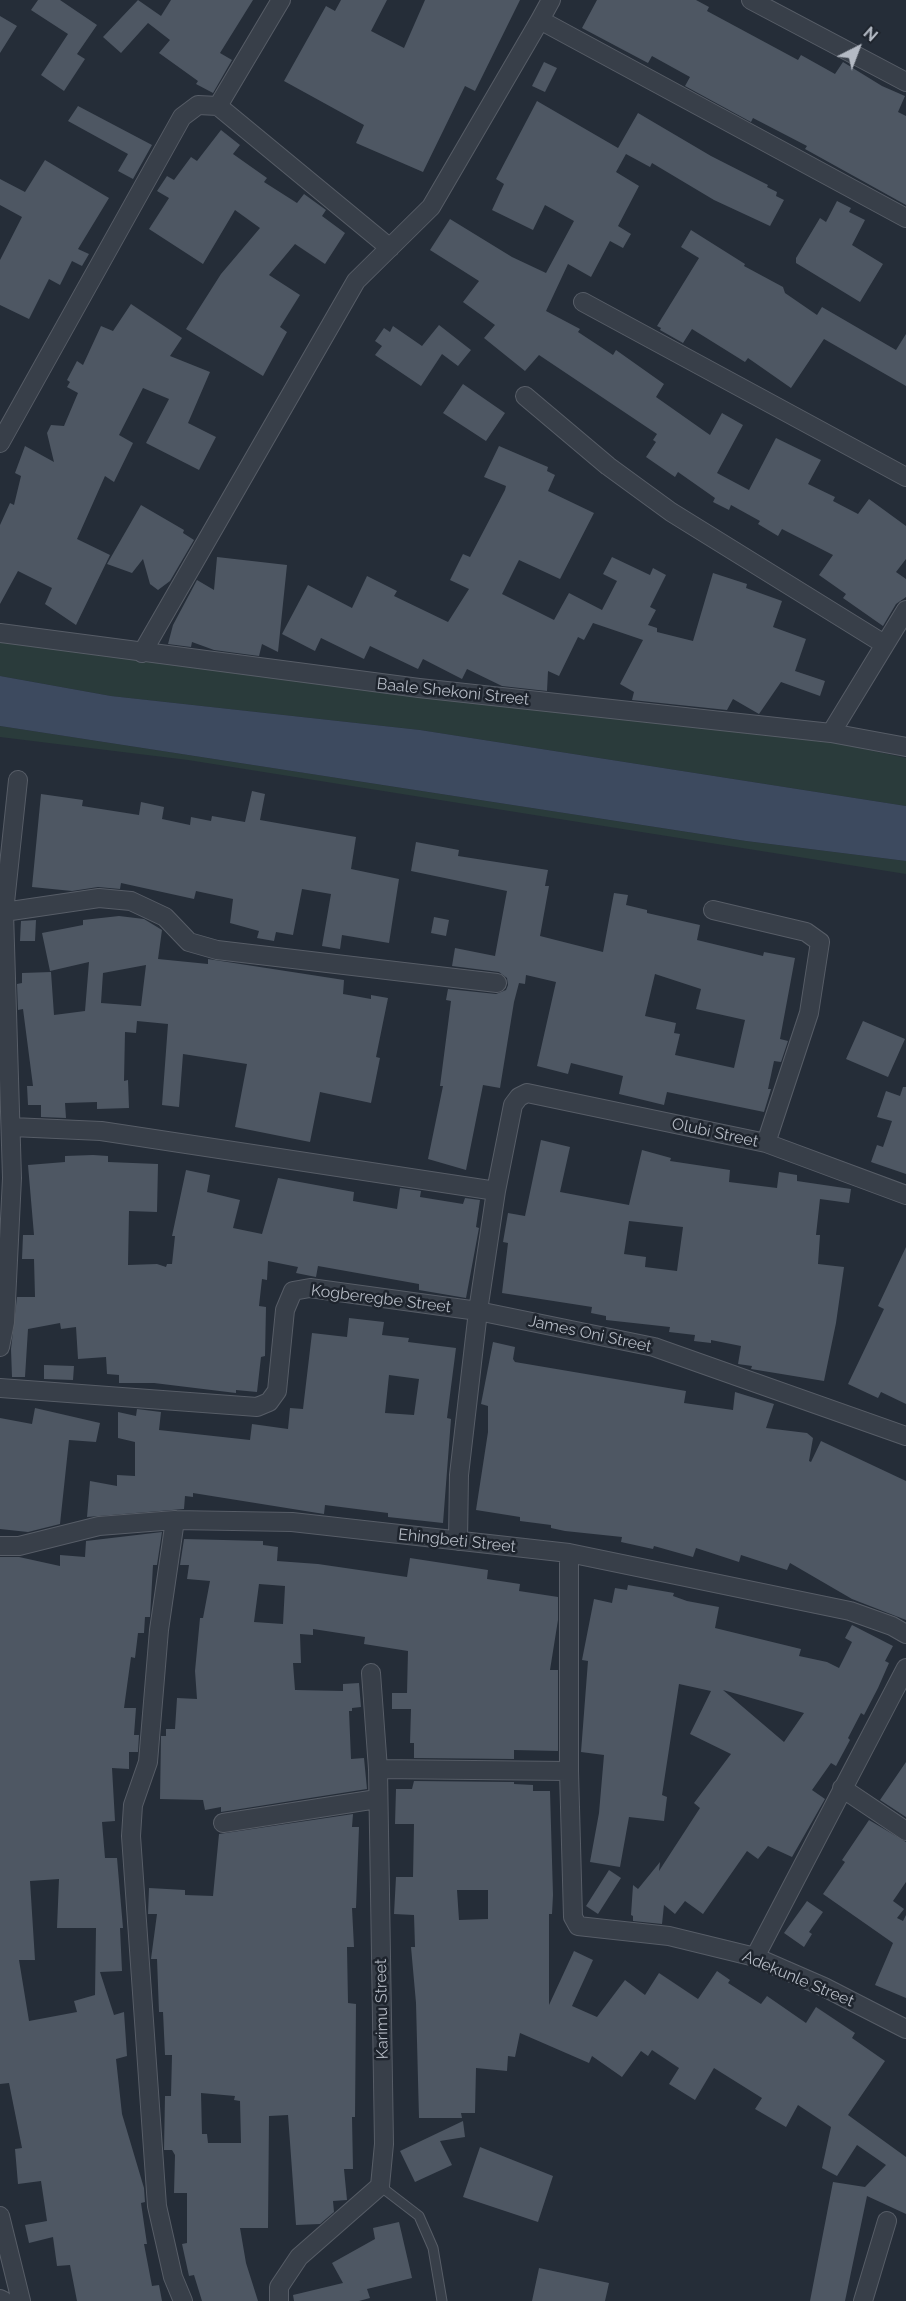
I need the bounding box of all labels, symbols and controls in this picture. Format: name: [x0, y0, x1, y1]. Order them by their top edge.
north arrow: [828, 18, 888, 78]
text: N: [859, 23, 881, 45]
street label: Baale Shekoni Street: [376, 674, 530, 710]
street label: Olubi Street: [670, 1114, 760, 1152]
street label: Kogberegbe Street: [310, 1281, 452, 1317]
street label: James Oni Street: [527, 1312, 653, 1356]
street label: Ehingbeti Street: [397, 1525, 517, 1557]
street label: Adekunle Street: [739, 1947, 857, 2011]
street label: Karimu Street: [372, 1958, 392, 2060]

